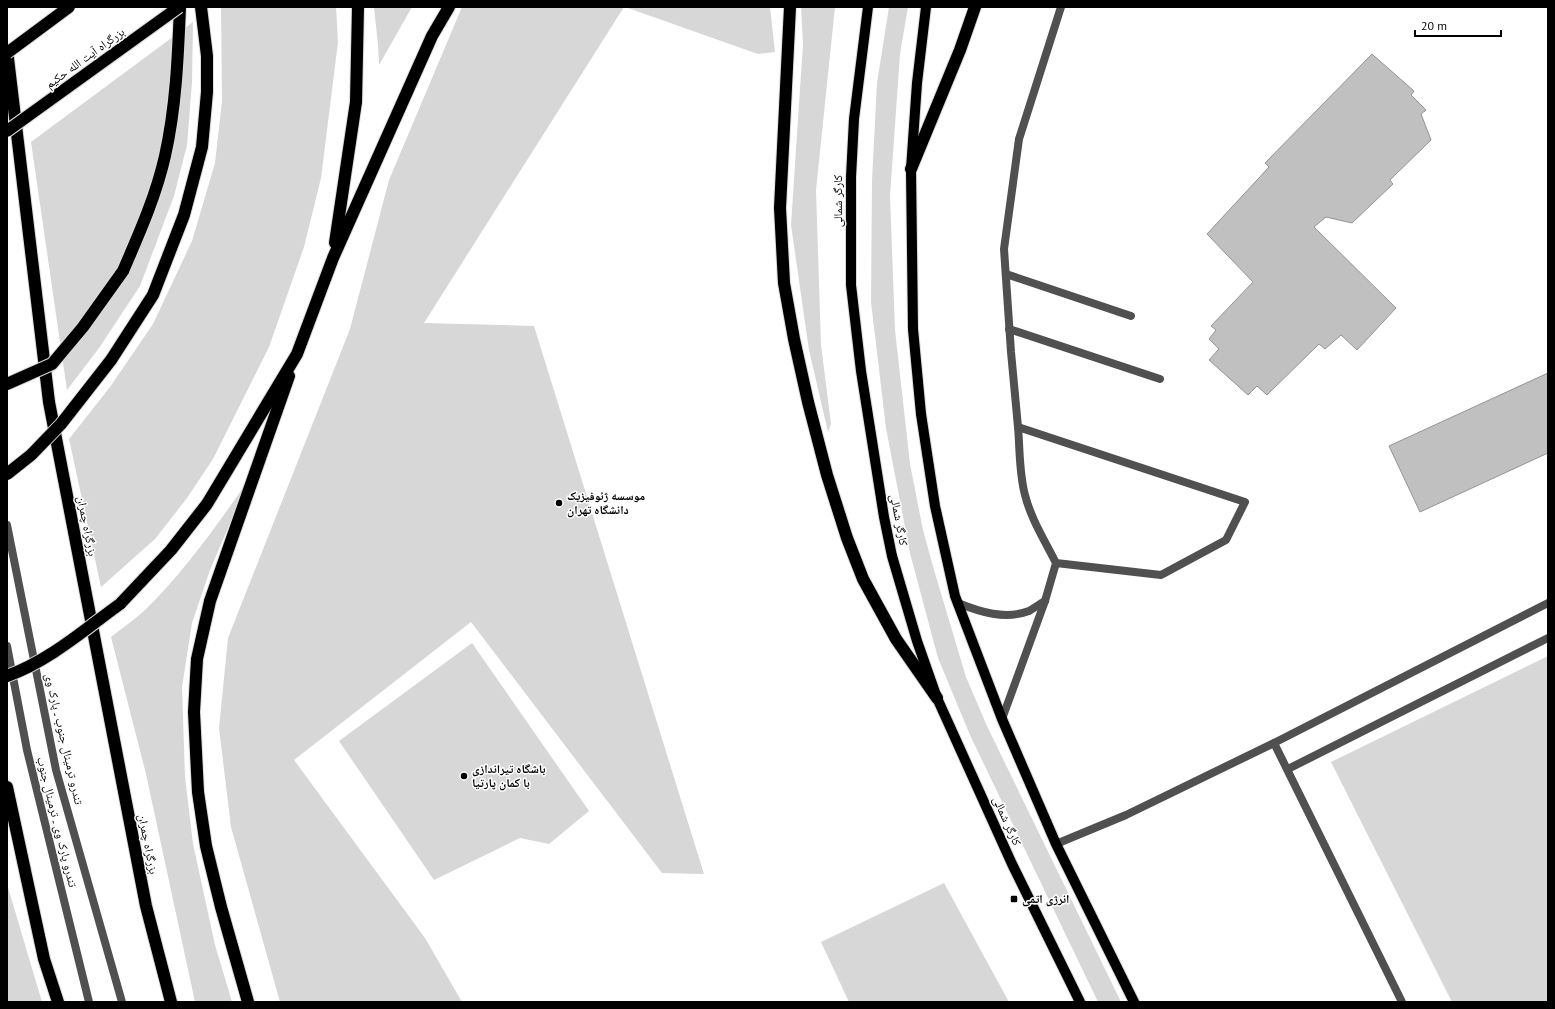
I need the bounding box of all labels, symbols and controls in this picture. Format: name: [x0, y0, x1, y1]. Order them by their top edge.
scale bar: [1415, 12, 1501, 38]
text: 20 m: [1421, 18, 1447, 33]
street label: بزرگراه آیت الله حکیم: [42, 24, 128, 92]
street label: کارگر شمالی: [830, 175, 845, 227]
place label: موسسه ژئوفیزیک دانشگاه تهران: [567, 488, 645, 518]
street label: کارگر شمالی: [887, 493, 912, 547]
street label: بزرگراه چمران: [74, 495, 101, 557]
marker: موسسه ژئوفیزیک دانشگاه تهران: [554, 498, 564, 508]
street label: تندرو ترمینال جنوب ـ پارک وی: [42, 672, 87, 806]
street label: تندرو پارک وی ـ ترمینال جنوب: [34, 755, 81, 889]
place label: باشگاه تیراندازی با کمان پارتیا: [472, 761, 546, 791]
marker: باشگاه تیراندازی با کمان پارتیا: [459, 771, 469, 781]
street label: کارگر شمالی: [990, 794, 1025, 848]
street label: بزرگراه چمران: [135, 813, 162, 875]
place label: انرژی اتمی: [1022, 891, 1069, 907]
marker: انرژی اتمی: [1009, 894, 1019, 904]

